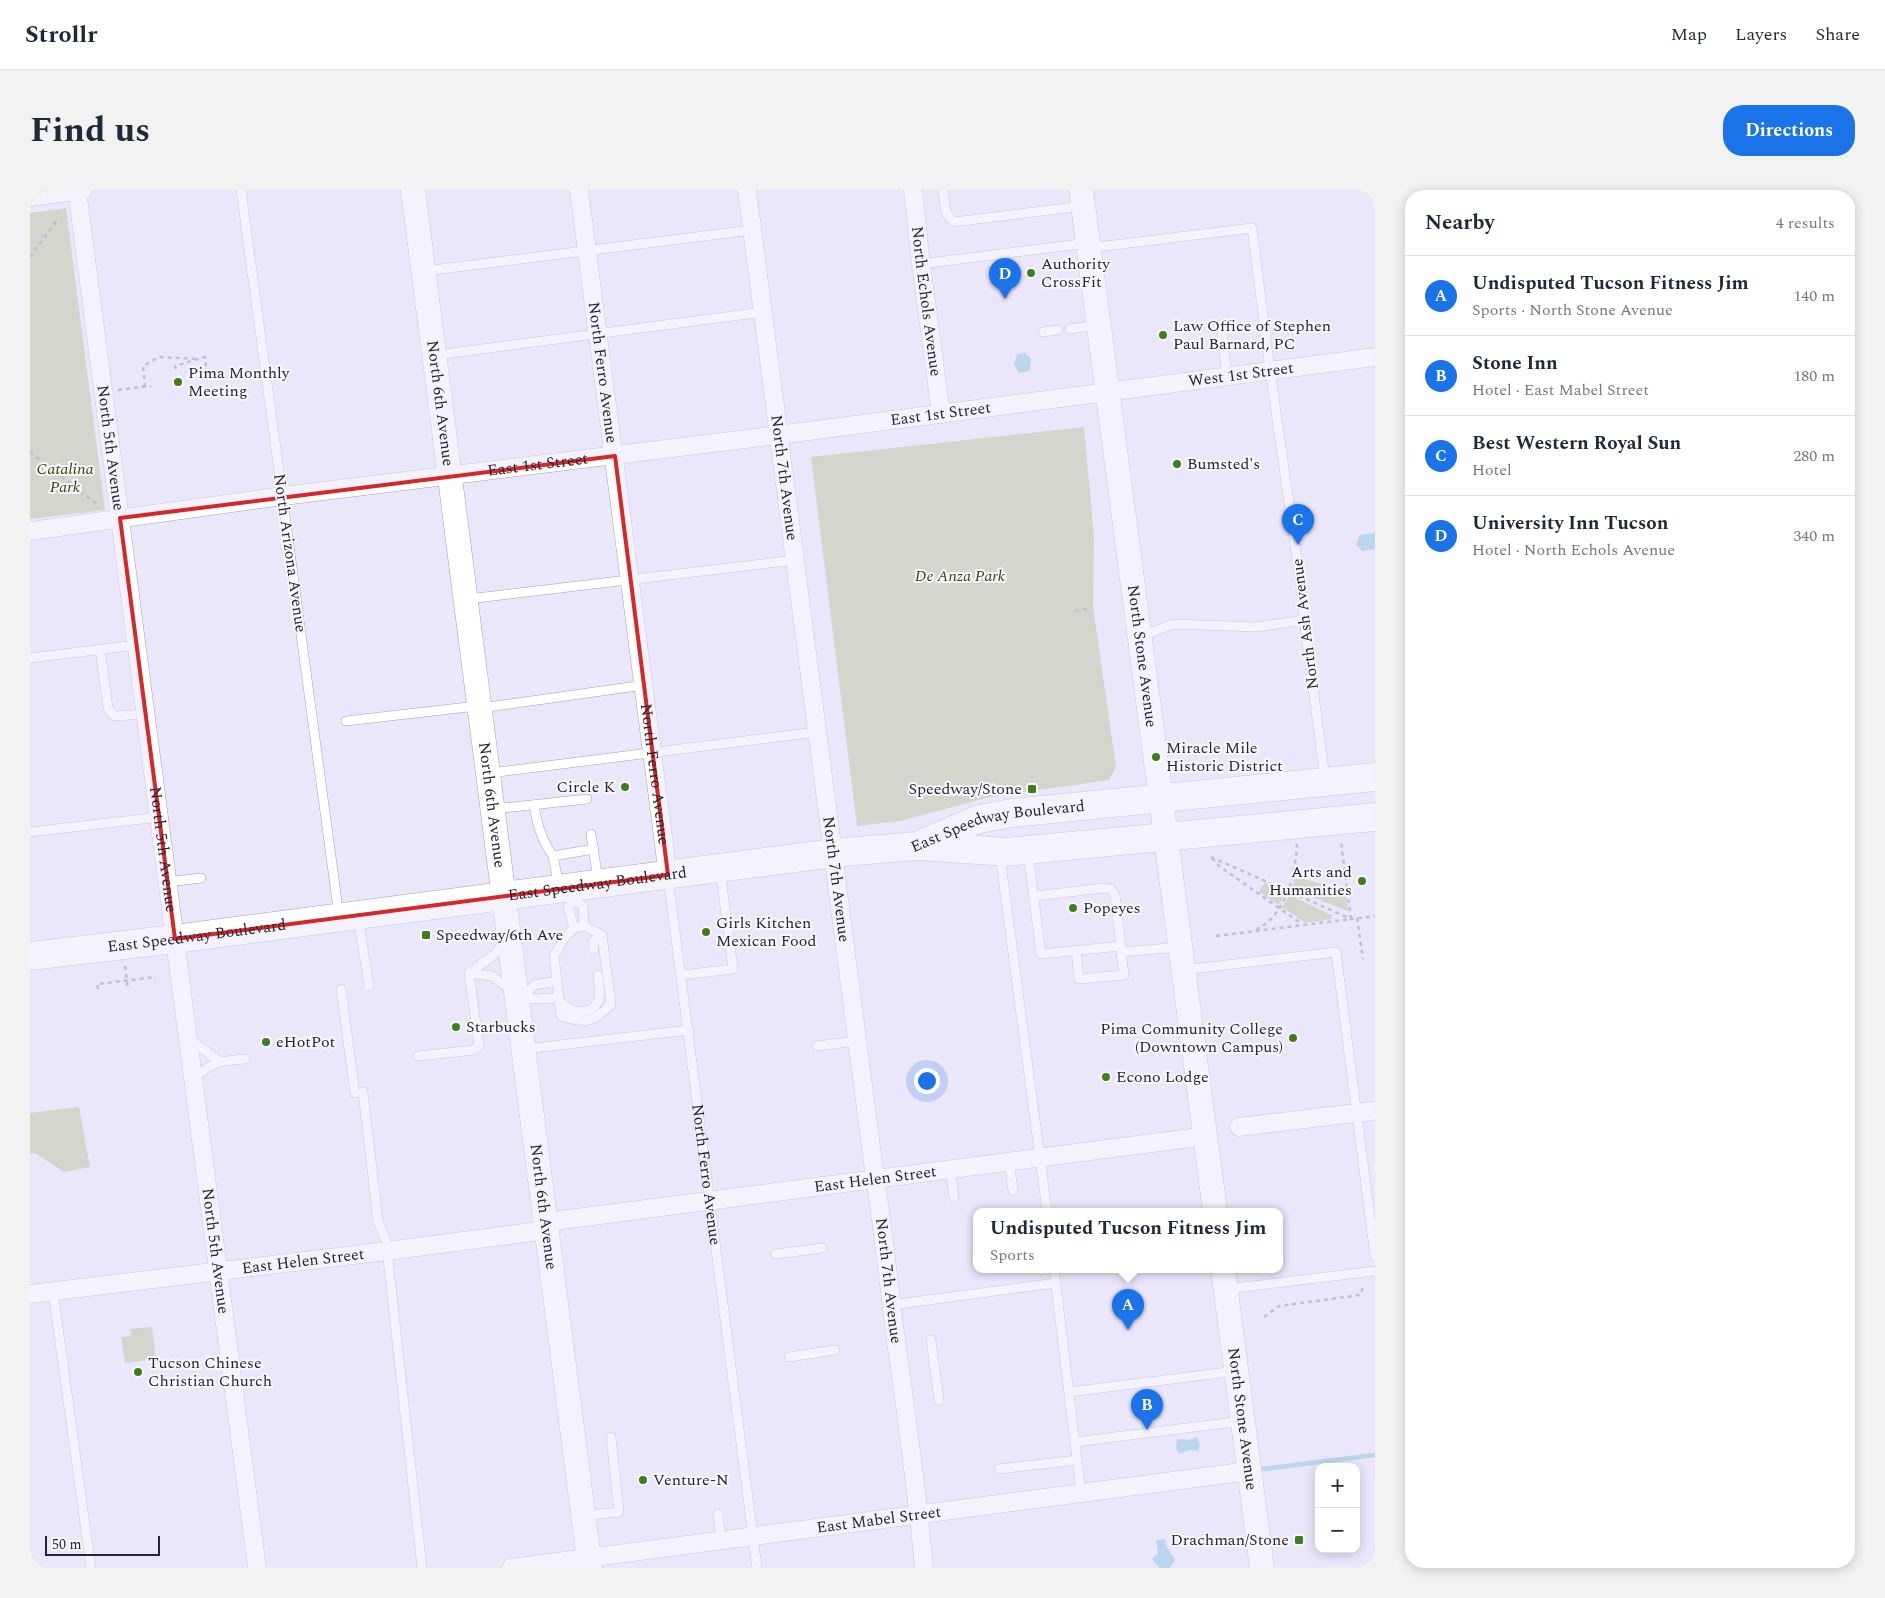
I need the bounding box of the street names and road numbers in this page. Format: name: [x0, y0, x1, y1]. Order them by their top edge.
street label: North Echols Avenue: [905, 225, 948, 378]
street label: North Ferro Avenue: [582, 300, 624, 444]
street label: North 6th Avenue: [420, 339, 460, 468]
street label: West 1st Street: [1187, 356, 1295, 393]
street label: North 5th Avenue: [91, 383, 131, 512]
street label: East 1st Street: [889, 395, 993, 432]
street label: North 7th Avenue: [764, 413, 804, 542]
street label: East 1st Street: [486, 446, 590, 483]
street label: North Arizona Avenue: [267, 472, 313, 634]
street label: North Ash Avenue: [1285, 557, 1325, 691]
street label: North Stone Avenue: [1121, 583, 1163, 729]
street label: North Ferro Avenue: [634, 702, 676, 846]
street label: North 6th Avenue: [472, 741, 512, 869]
street label: North 5th Avenue: [143, 785, 183, 914]
street label: East Speedway Boulevard: [907, 794, 1086, 859]
street label: North 7th Avenue: [816, 815, 856, 944]
street label: East Speedway Boulevard: [507, 860, 688, 907]
street label: East Speedway Boulevard: [106, 913, 288, 959]
street label: North Ferro Avenue: [685, 1103, 727, 1247]
street label: North 6th Avenue: [524, 1142, 564, 1271]
street label: East Helen Street: [813, 1159, 938, 1199]
street label: North 5th Avenue: [195, 1187, 236, 1315]
street label: North 7th Avenue: [869, 1216, 908, 1345]
street label: East Helen Street: [240, 1242, 366, 1280]
street label: North Stone Avenue: [1221, 1346, 1264, 1492]
street label: East Mabel Street: [815, 1500, 943, 1540]

